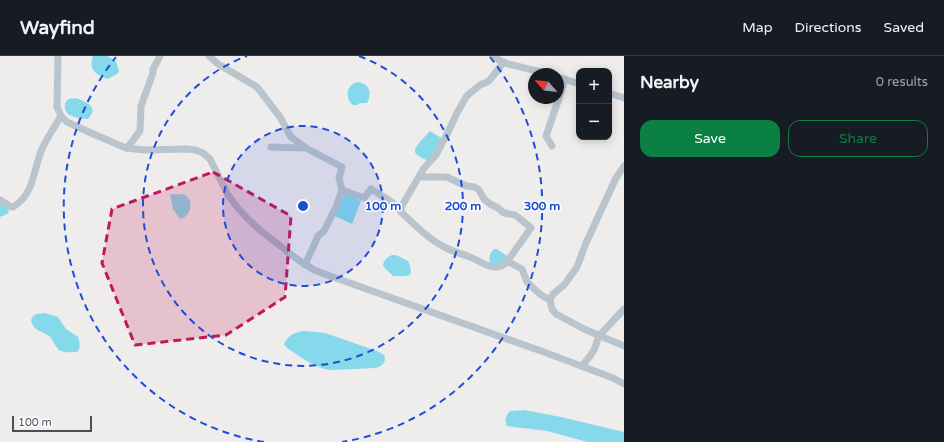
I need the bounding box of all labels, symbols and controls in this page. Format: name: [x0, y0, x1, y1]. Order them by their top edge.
text: Wayfind: [20, 17, 95, 39]
text: Map: [742, 19, 773, 36]
text: Directions: [795, 19, 862, 36]
text: Saved: [884, 19, 924, 36]
north arrow: [528, 68, 564, 104]
map controls: [576, 68, 612, 140]
button: +: [576, 68, 612, 104]
text: Nearby: [640, 72, 699, 93]
text: 0 results: [876, 74, 928, 90]
button: −: [576, 104, 612, 140]
button: Save: [640, 120, 780, 157]
button: Share: [788, 120, 928, 157]
centre of rings: [296, 199, 310, 213]
text: 100 m: [365, 199, 401, 213]
text: 200 m: [445, 199, 481, 213]
text: 300 m: [524, 199, 560, 213]
scale bar: [12, 414, 92, 433]
text: 100 m: [18, 416, 52, 429]

